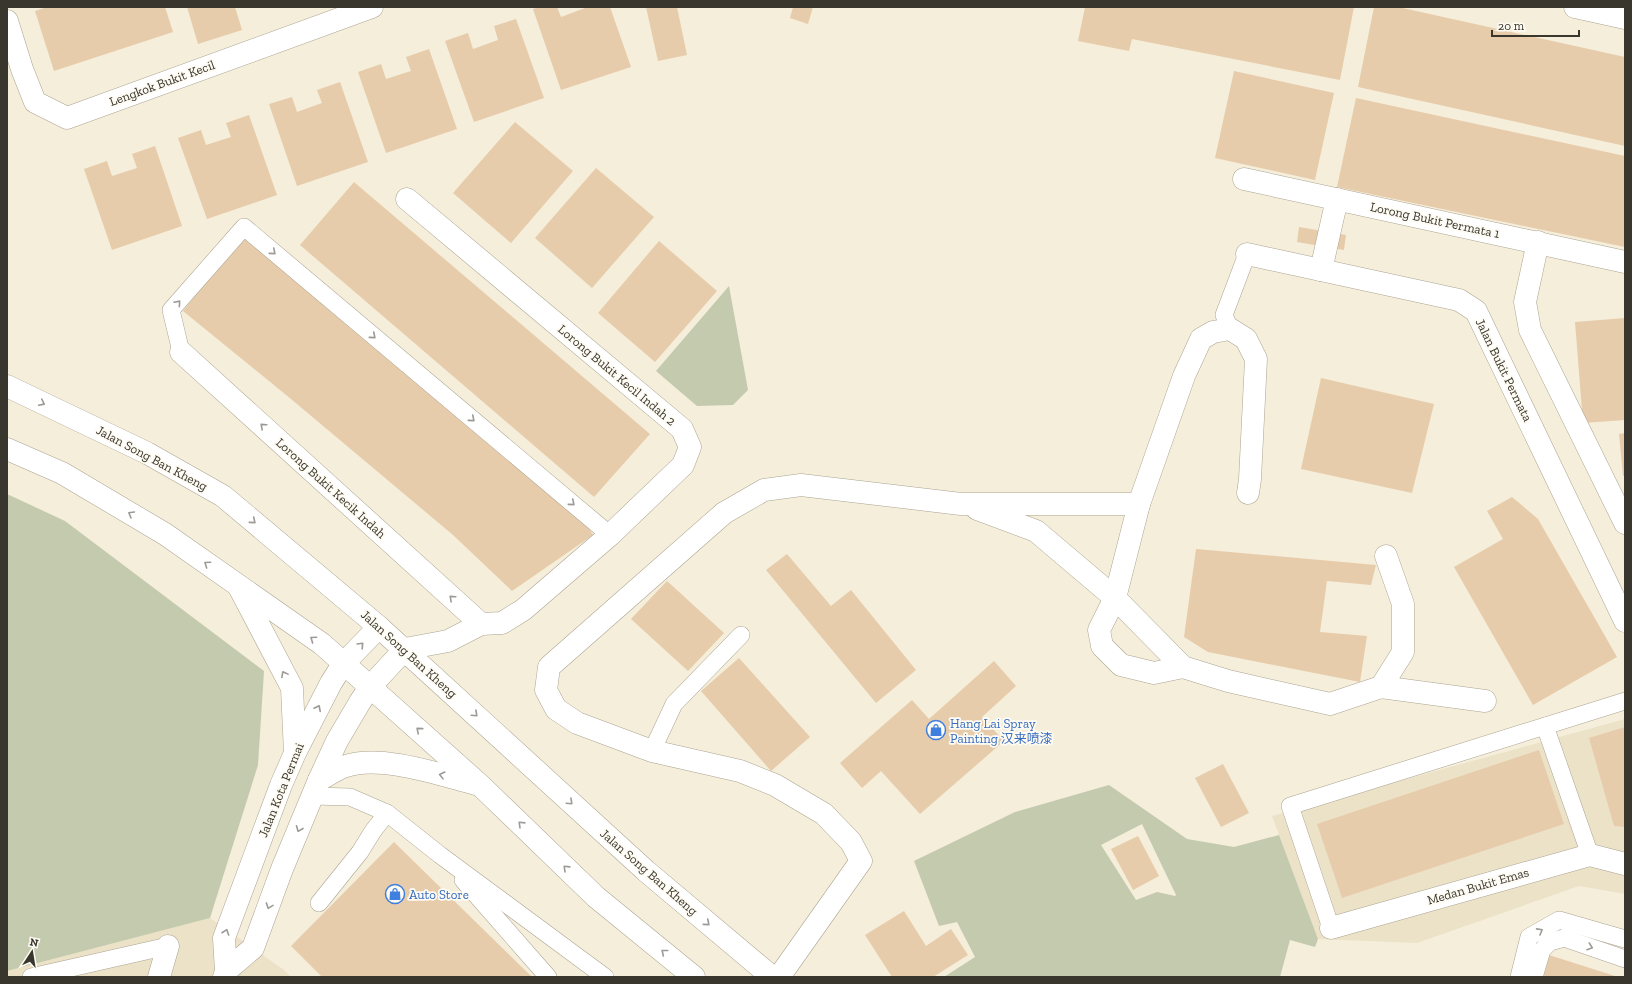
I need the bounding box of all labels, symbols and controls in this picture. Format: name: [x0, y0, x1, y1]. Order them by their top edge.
scale bar: [1492, 12, 1579, 38]
text: 20 m: [1498, 19, 1525, 33]
street label: Lengkok Bukit Kecil: [107, 57, 217, 109]
street label: Lorong Bukit Permata 1: [1369, 199, 1501, 241]
one-way arrow: [269, 247, 276, 254]
one-way arrow: [173, 300, 180, 307]
street label: Jalan Bukit Permata: [1473, 316, 1536, 425]
street label: Lorong Bukit Kecil Indah 2: [555, 321, 679, 429]
one-way arrow: [368, 331, 375, 338]
one-way arrow: [38, 398, 46, 406]
one-way arrow: [468, 415, 475, 422]
street label: Jalan Song Ban Kheng: [94, 422, 210, 494]
one-way arrow: [260, 424, 267, 431]
street label: Lorong Bukit Kecik Indah: [273, 435, 390, 542]
one-way arrow: [567, 499, 574, 506]
one-way arrow: [128, 511, 135, 518]
one-way arrow: [248, 517, 255, 524]
one-way arrow: [204, 561, 211, 569]
one-way arrow: [450, 595, 457, 602]
street label: Jalan Song Ban Kheng: [358, 607, 460, 701]
one-way arrow: [311, 637, 318, 644]
one-way arrow: [356, 643, 363, 650]
one-way arrow: [282, 670, 289, 678]
one-way arrow: [313, 705, 321, 713]
one-way arrow: [470, 709, 477, 716]
place label: Hang Lai Spray Painting 汉来喷漆: [950, 716, 1053, 746]
shop icon: Hang Lai Spray Painting 汉来喷漆: [925, 719, 947, 741]
one-way arrow: [417, 728, 424, 735]
street label: Jalan Kota Permai: [255, 740, 307, 839]
one-way arrow: [439, 771, 446, 780]
one-way arrow: [565, 797, 573, 804]
one-way arrow: [518, 821, 526, 829]
one-way arrow: [295, 825, 303, 832]
street label: Jalan Song Ban Kheng: [597, 826, 701, 918]
street label: Medan Bukit Emas: [1425, 864, 1531, 908]
one-way arrow: [563, 865, 571, 872]
shop icon: Auto Store: [384, 883, 406, 905]
place label: Auto Store: [409, 887, 469, 902]
one-way arrow: [265, 902, 273, 909]
one-way arrow: [703, 919, 710, 926]
one-way arrow: [221, 929, 230, 936]
one-way arrow: [1535, 929, 1543, 936]
north arrow: [12, 932, 52, 972]
text: N: [29, 935, 40, 950]
one-way arrow: [1586, 942, 1593, 951]
one-way arrow: [662, 950, 669, 957]

